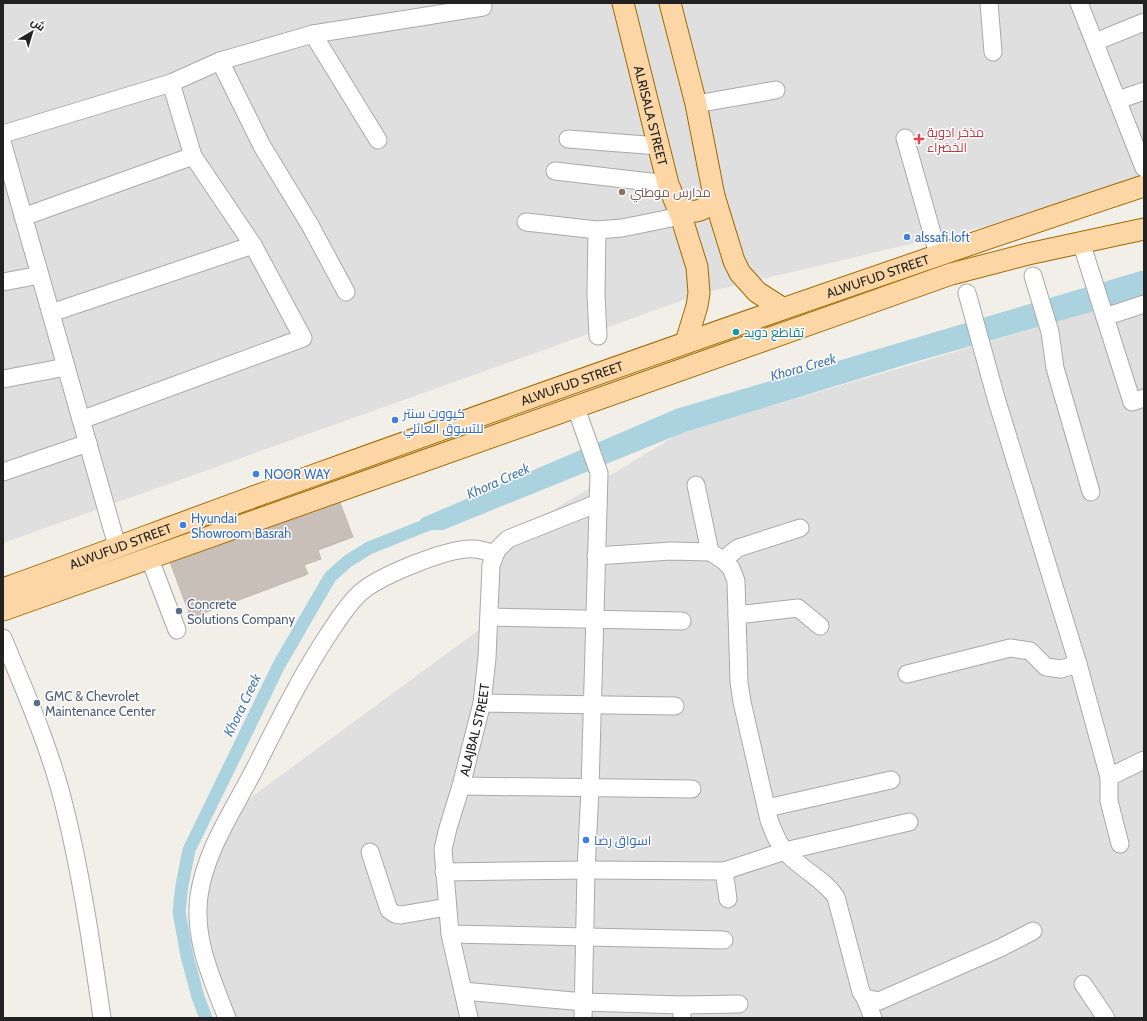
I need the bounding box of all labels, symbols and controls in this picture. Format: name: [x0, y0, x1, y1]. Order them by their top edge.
north arrow: [12, 12, 52, 52]
text: ش: [28, 14, 48, 34]
street label: ALRISALA STREET: [631, 64, 671, 167]
place label: مذخر ادوية الخضراء: [927, 124, 984, 155]
marker: مذخر ادوية الخضراء: [914, 134, 924, 144]
place label: مدارس موطني: [630, 184, 711, 203]
marker: مدارس موطني: [617, 187, 627, 197]
place label: alssafi loft: [915, 229, 971, 245]
marker: alssafi loft: [902, 232, 912, 242]
street label: ALWUFUD STREET: [824, 251, 931, 301]
place label: تقاطع دويد: [744, 324, 805, 341]
marker: تقاطع دويد: [731, 327, 741, 337]
water label: Khora Creek: [768, 349, 839, 385]
street label: ALWUFUD STREET: [518, 357, 625, 409]
place label: كيووت سنتر للتسوق العائلي: [402, 405, 484, 439]
marker: كيووت سنتر للتسوق العائلي: [390, 415, 400, 425]
water label: Khora Creek: [464, 459, 533, 503]
place label: NOOR WAY: [264, 466, 331, 482]
marker: NOOR WAY: [251, 469, 261, 479]
place label: Hyundai Showroom Basrah: [191, 510, 291, 541]
street label: ALWUFUD STREET: [67, 520, 174, 572]
marker: Hyundai Showroom Basrah: [178, 520, 188, 530]
place label: Concrete Solutions Company: [187, 596, 295, 627]
marker: Concrete Solutions Company: [174, 606, 184, 616]
water label: Khora Creek: [219, 670, 265, 739]
street label: ALAJBAL STREET: [456, 682, 492, 778]
place label: GMC & Chevrolet Maintenance Center: [45, 688, 156, 719]
marker: GMC & Chevrolet Maintenance Center: [32, 698, 42, 708]
place label: اسواق رضا: [594, 832, 651, 848]
marker: اسواق رضا: [581, 835, 591, 845]

